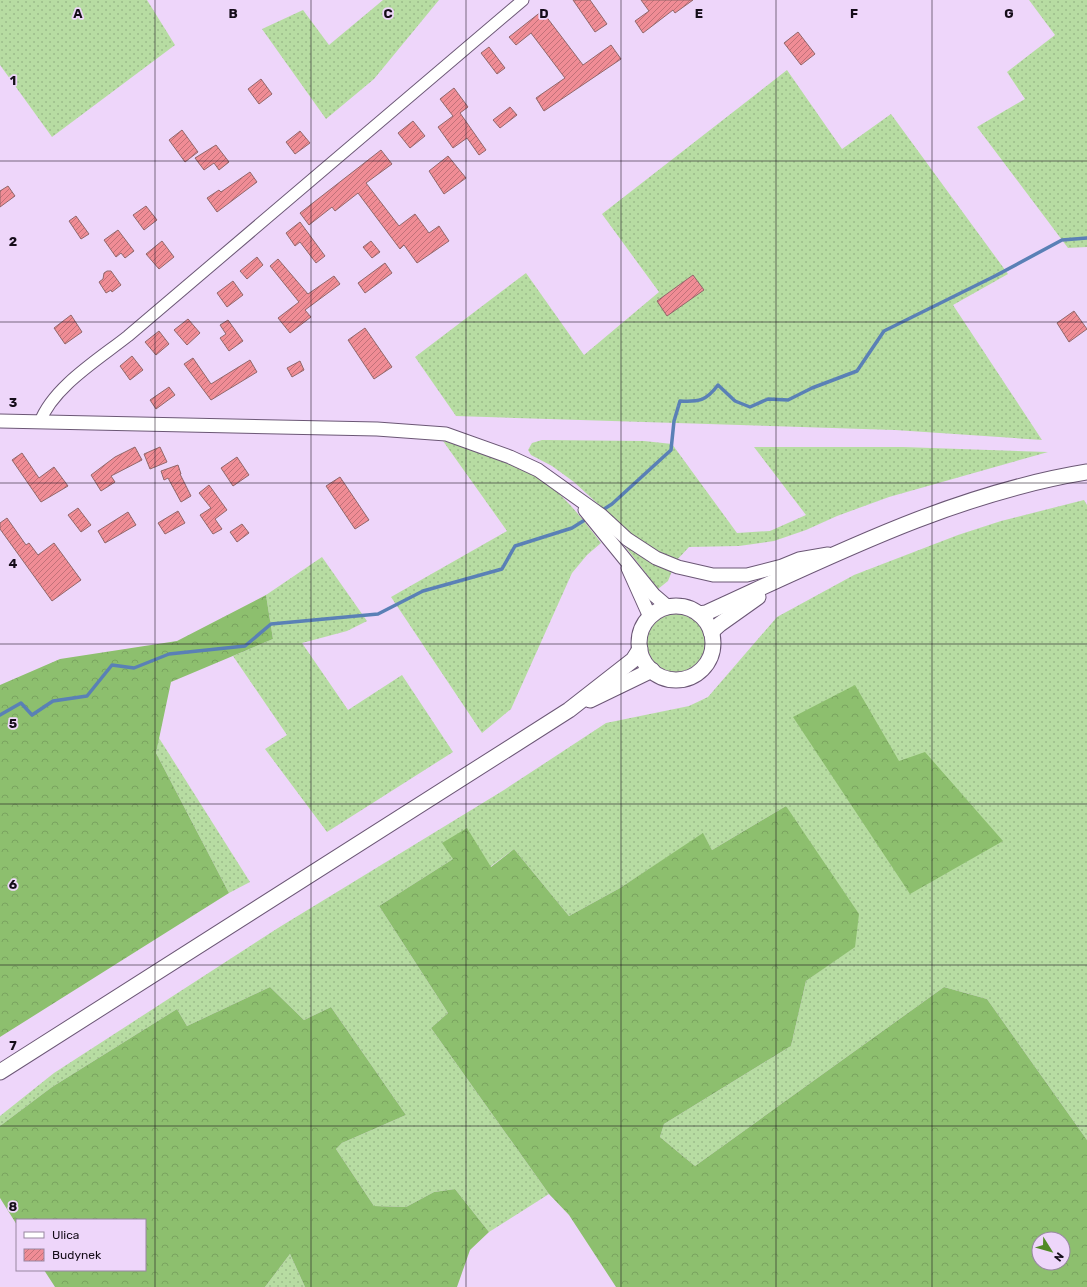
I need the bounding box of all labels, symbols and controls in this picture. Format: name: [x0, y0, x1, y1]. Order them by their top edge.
text: A: [73, 6, 83, 21]
text: B: [228, 6, 238, 21]
text: C: [383, 6, 393, 21]
text: D: [539, 6, 549, 21]
text: E: [695, 6, 703, 21]
text: F: [850, 6, 858, 21]
text: G: [1004, 6, 1014, 21]
text: 1: [10, 73, 16, 88]
text: 2: [9, 234, 17, 249]
text: 3: [9, 395, 18, 410]
text: 4: [9, 556, 18, 571]
text: 5: [9, 716, 17, 731]
text: 6: [9, 877, 18, 892]
text: 7: [9, 1038, 17, 1053]
text: 8: [9, 1199, 18, 1214]
legend: [16, 1219, 146, 1271]
text: Ulica: [52, 1228, 79, 1242]
north arrow: [1031, 1231, 1071, 1271]
text: Budynek: [52, 1248, 102, 1262]
text: N: [1051, 1250, 1066, 1264]

